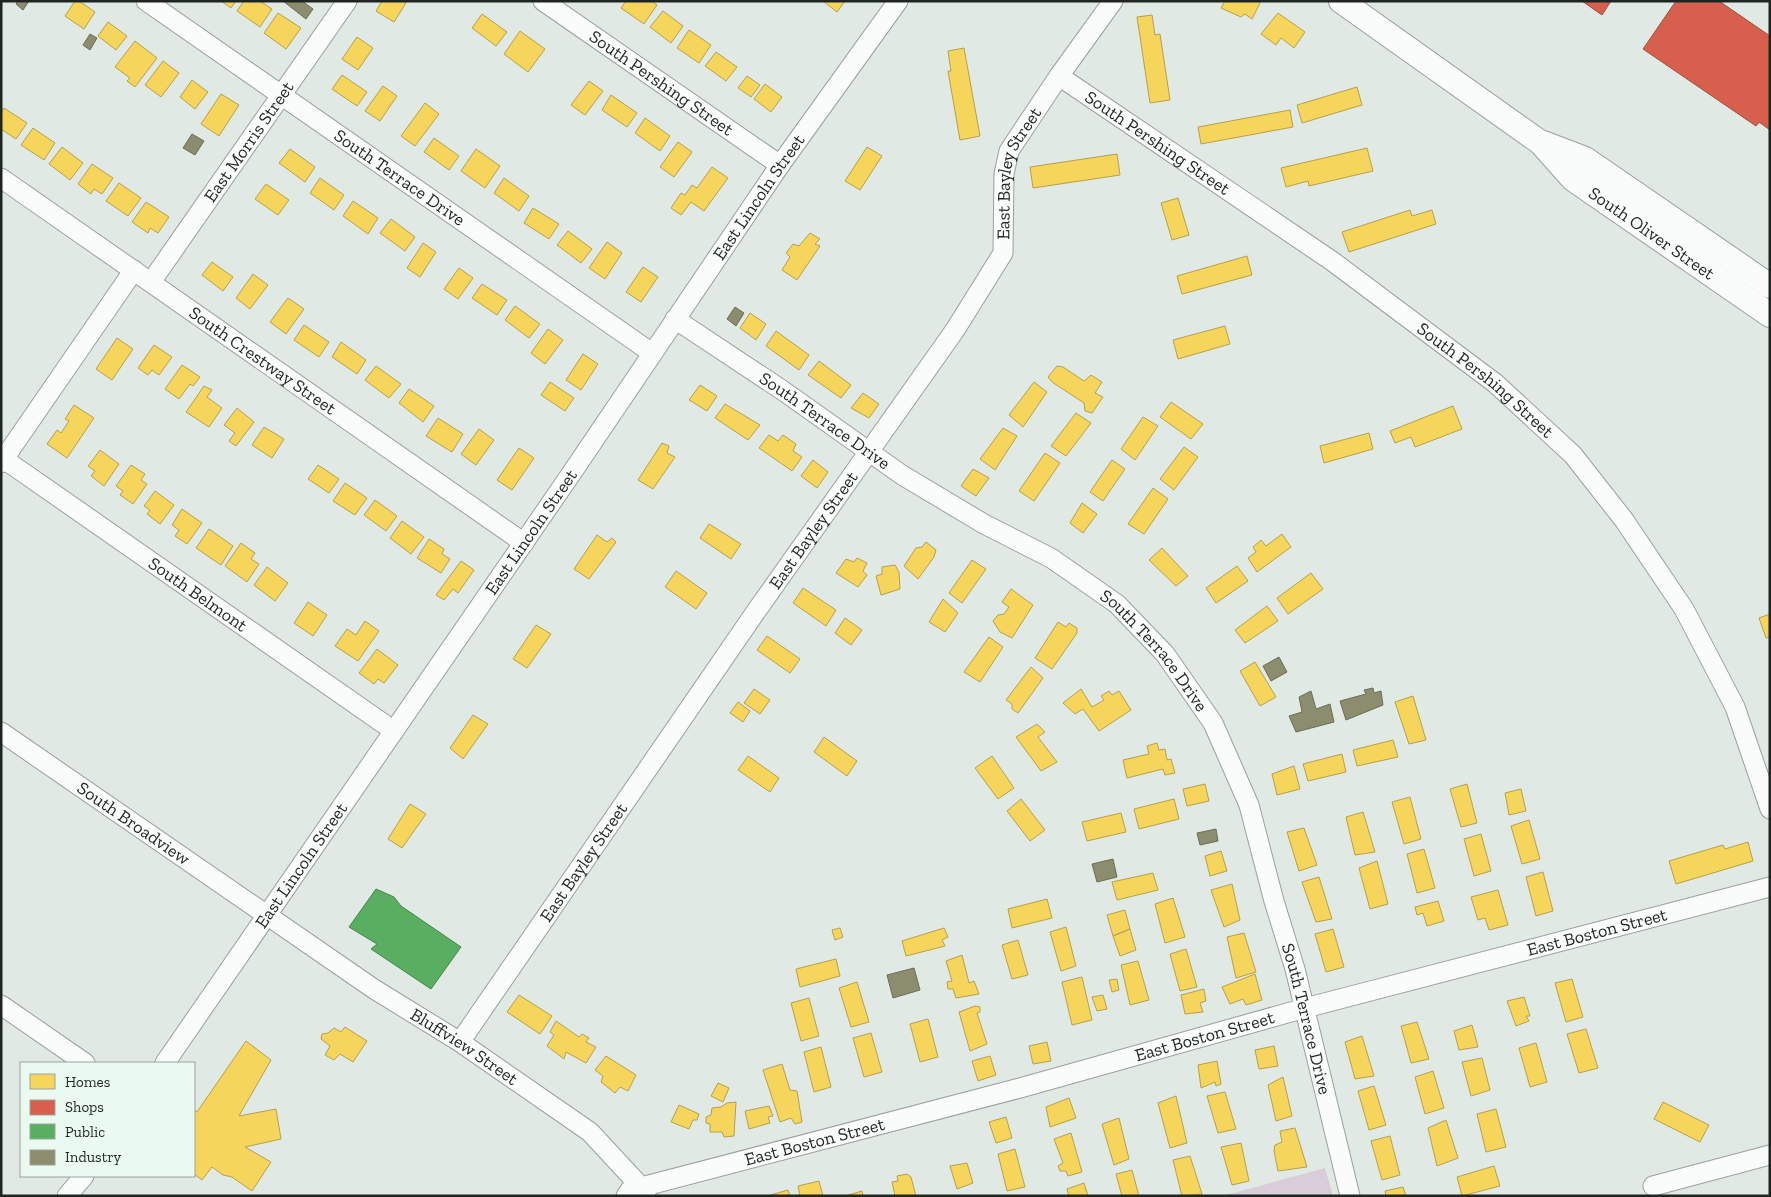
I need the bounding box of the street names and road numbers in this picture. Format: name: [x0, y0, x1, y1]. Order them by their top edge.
street label: South Pershing Street: [585, 25, 738, 141]
street label: East Morris Street: [199, 77, 299, 206]
street label: South Pershing Street: [1081, 86, 1234, 200]
street label: East Bayley Street: [992, 103, 1046, 240]
street label: South Terrace Drive: [330, 124, 470, 231]
street label: East Lincoln Street: [708, 130, 810, 264]
street label: South Oliver Street: [1584, 182, 1719, 285]
street label: South Crestway Street: [185, 302, 341, 420]
street label: South Pershing Street: [1413, 318, 1558, 443]
street label: South Terrace Drive: [755, 367, 894, 474]
street label: East Lincoln Street: [480, 465, 582, 599]
street label: East Bayley Street: [764, 467, 863, 593]
street label: South Belmont: [144, 552, 252, 637]
street label: South Terrace Drive: [1096, 585, 1213, 716]
street label: South Broadview: [73, 777, 194, 870]
street label: East Lincoln Street: [250, 798, 352, 932]
street label: East Bayley Street: [535, 798, 632, 926]
street label: East Boston Street: [1525, 903, 1670, 961]
street label: South Terrace Drive: [1277, 941, 1336, 1097]
street label: Bluffview Street: [406, 1003, 523, 1090]
street label: East Boston Street: [1132, 1006, 1277, 1066]
street label: East Boston Street: [742, 1113, 887, 1171]

